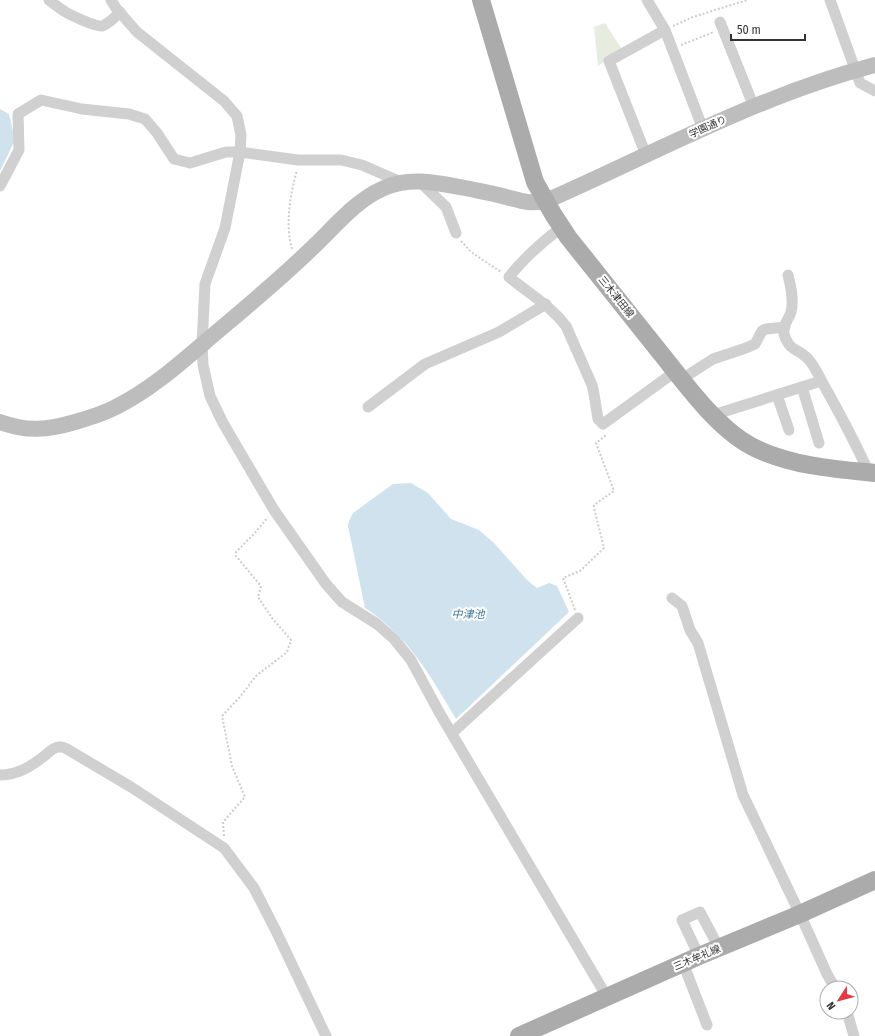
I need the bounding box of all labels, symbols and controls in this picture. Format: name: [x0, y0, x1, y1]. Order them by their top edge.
scale bar: [731, 16, 805, 42]
text: 50 m: [737, 23, 761, 37]
street label: 学園通り: [687, 113, 729, 141]
street label: 三木津田線: [596, 274, 636, 320]
water label: 中津池: [452, 608, 485, 621]
street label: 三木牟礼線: [672, 943, 722, 973]
north arrow: [819, 980, 859, 1020]
text: N: [824, 999, 839, 1012]

